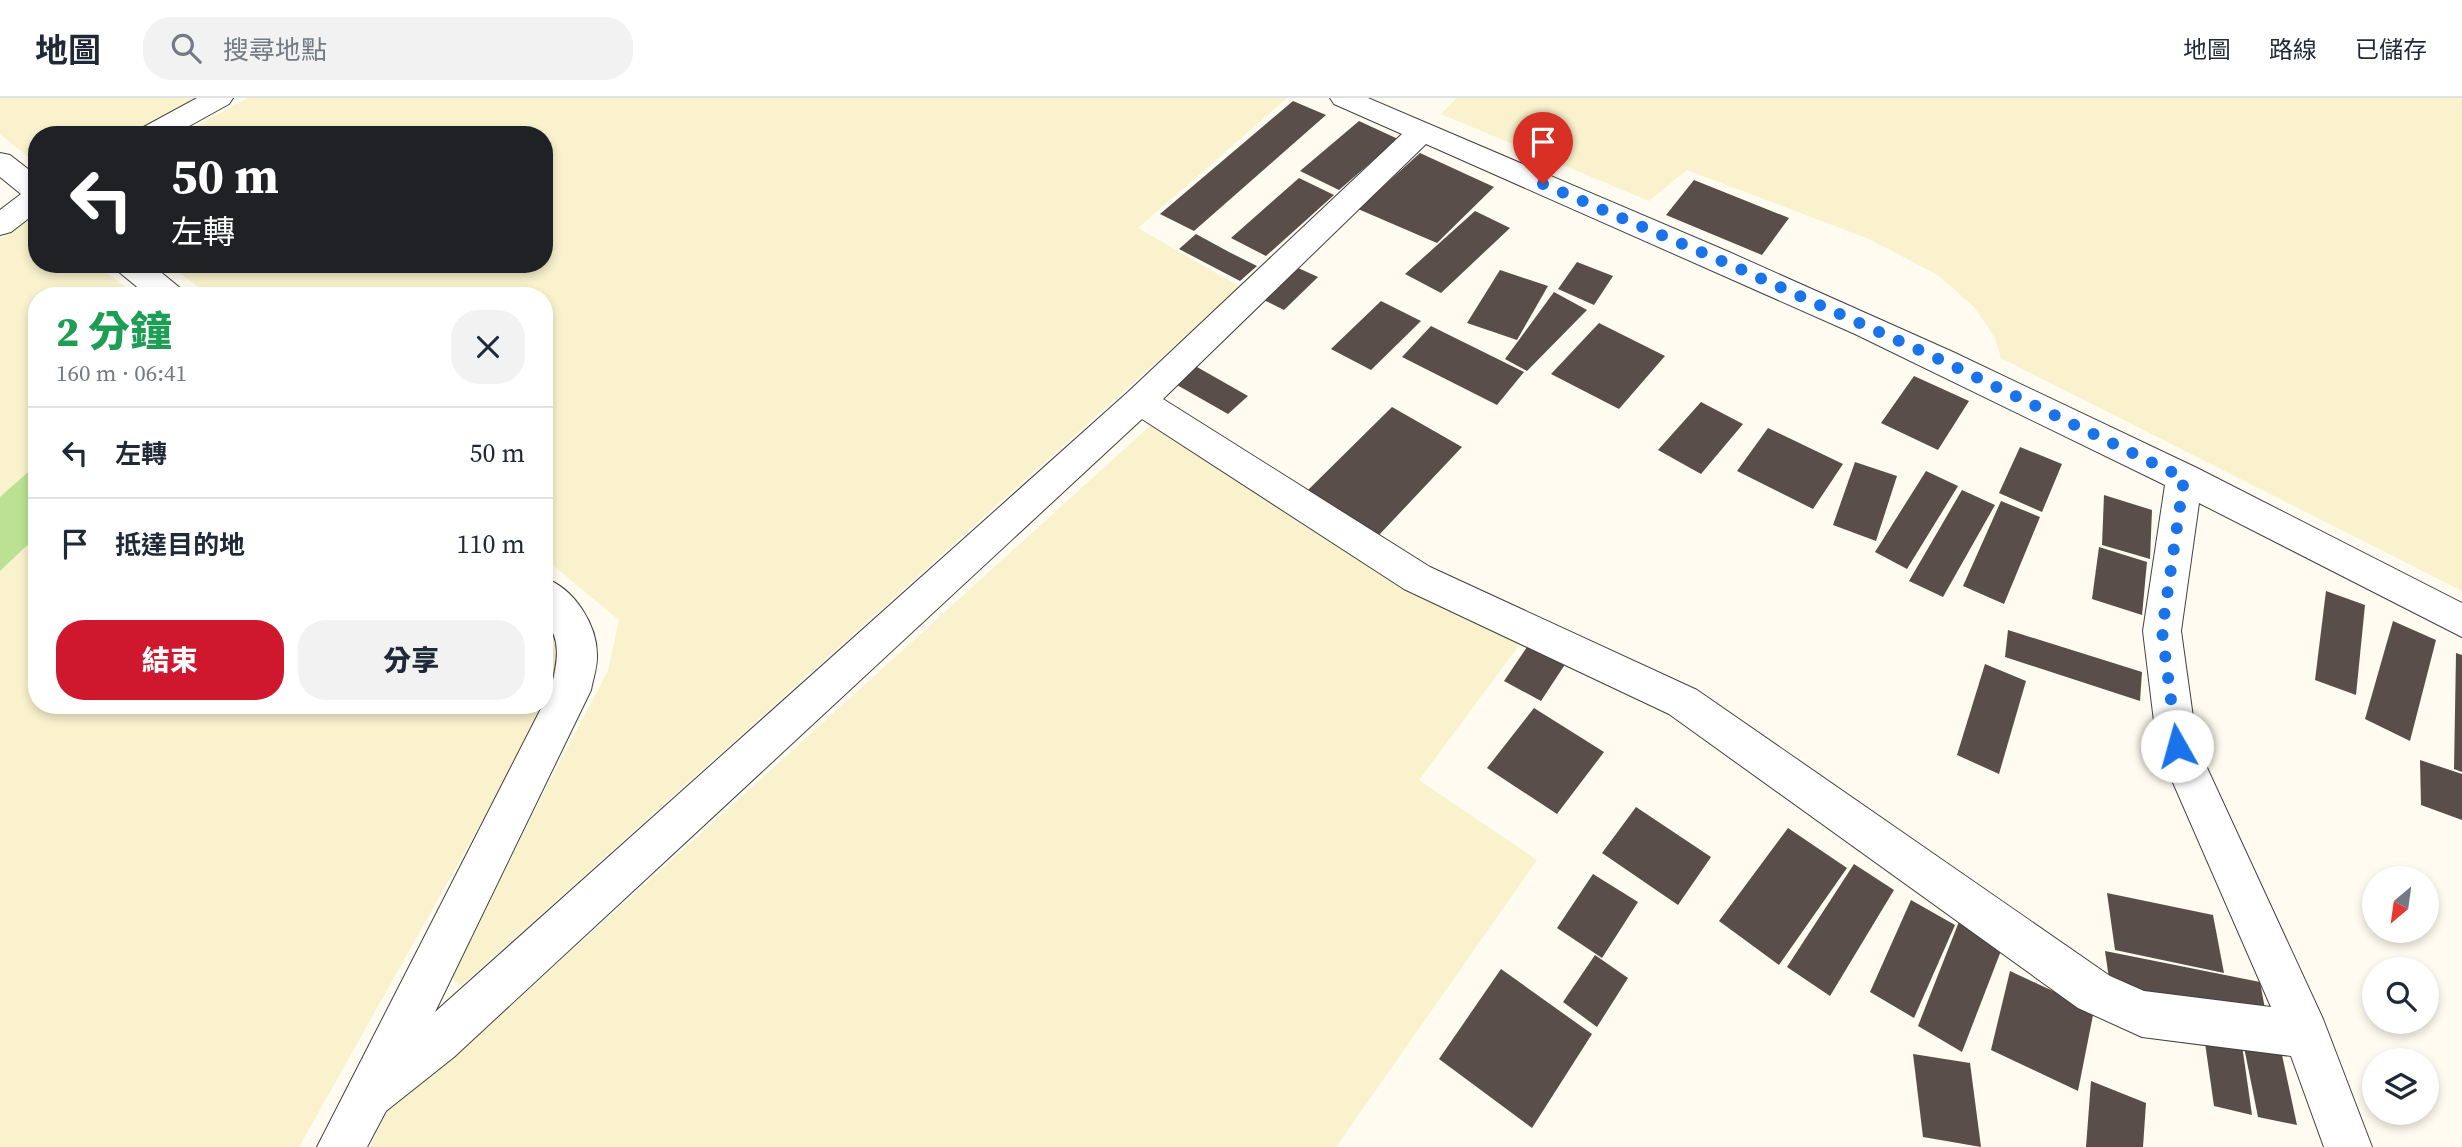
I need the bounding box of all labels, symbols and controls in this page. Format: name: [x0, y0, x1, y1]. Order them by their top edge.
search box: [143, 17, 633, 80]
text: 地圖: [35, 28, 101, 73]
icon: search: [167, 29, 205, 67]
text: 搜尋地點: [223, 32, 327, 68]
text: 地圖: [2183, 33, 2231, 66]
text: 路線: [2269, 33, 2317, 66]
text: 已儲存: [2355, 33, 2427, 66]
pin: [1513, 112, 1573, 184]
icon: arrive: [1524, 123, 1562, 161]
text: 50 m: [171, 142, 279, 209]
icon: left: [56, 154, 147, 245]
text: 左轉: [171, 210, 235, 254]
text: 2 分鐘: [56, 302, 172, 360]
button: close: [451, 310, 525, 384]
text: 160 m · 06:41: [56, 357, 187, 389]
icon: left: [56, 434, 94, 472]
text: 50 m: [470, 435, 525, 471]
text: 左轉: [115, 436, 167, 472]
icon: arrive: [56, 525, 94, 563]
text: 110 m: [457, 526, 525, 562]
text: 抵達目的地: [115, 527, 245, 563]
button: 結束: [56, 620, 284, 700]
button: 分享: [298, 620, 525, 700]
position arrow: [2140, 709, 2214, 783]
north arrow: [2362, 866, 2440, 943]
map controls: [2362, 866, 2439, 1125]
button: search: [2362, 957, 2439, 1034]
button: layers: [2362, 1048, 2439, 1125]

